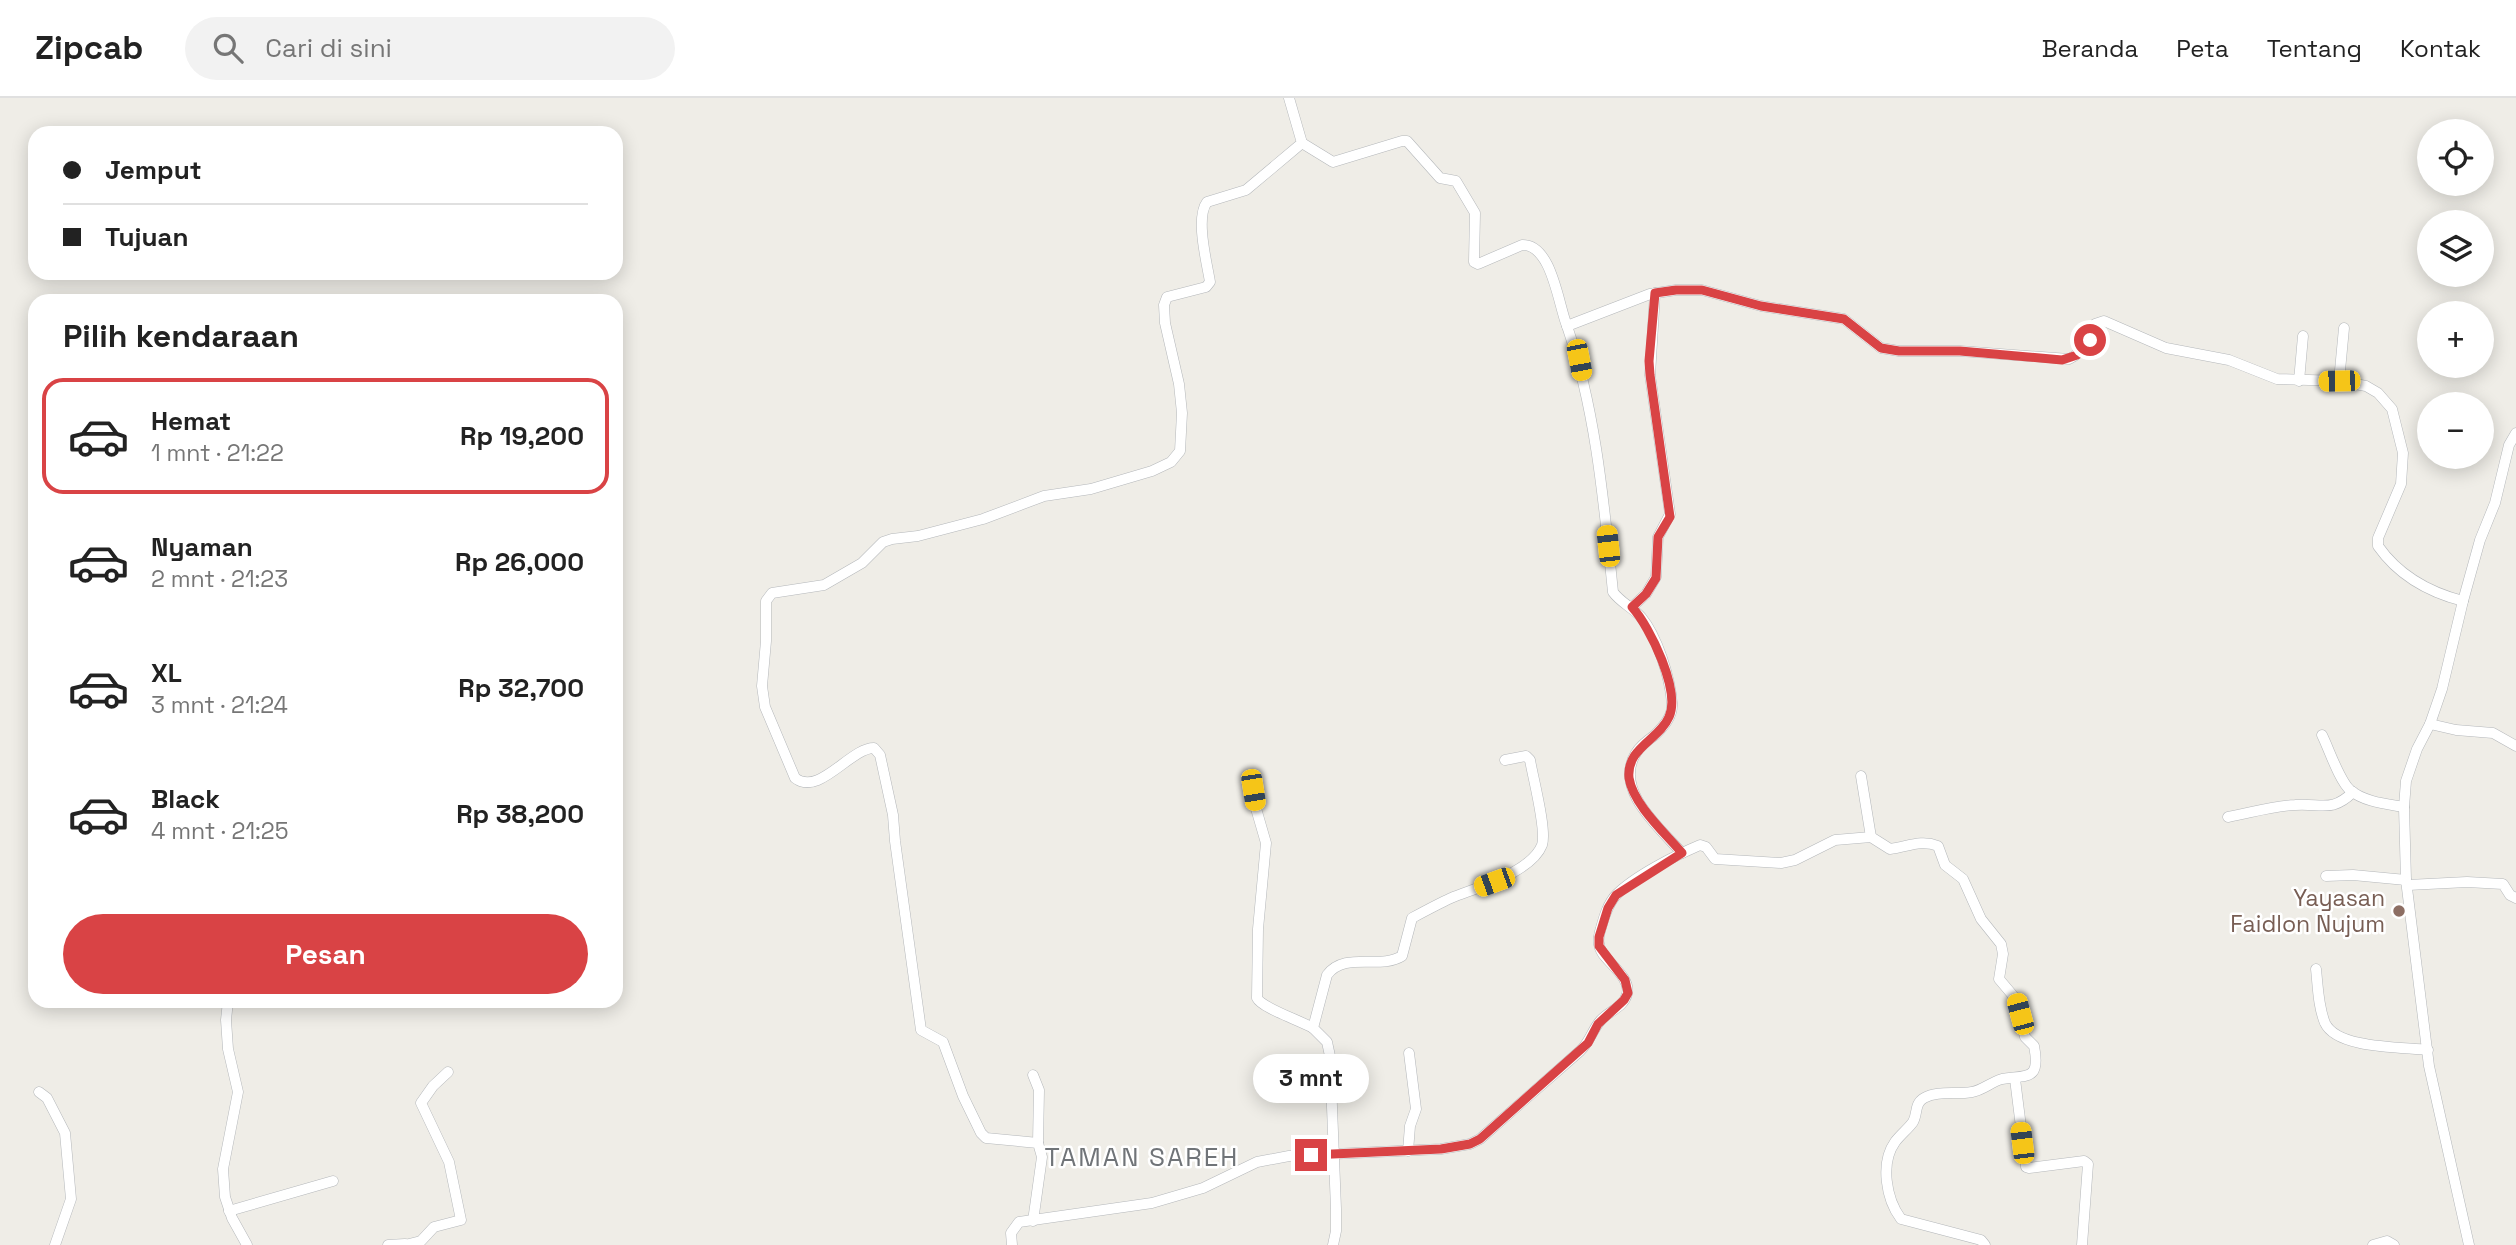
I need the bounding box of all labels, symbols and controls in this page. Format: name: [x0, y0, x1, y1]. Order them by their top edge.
search box: [185, 17, 675, 80]
text: Zipcab: [35, 27, 143, 69]
icon: search: [209, 29, 247, 67]
text: Cari di sini: [265, 31, 392, 65]
text: Beranda: [2042, 33, 2138, 64]
text: Peta: [2176, 33, 2229, 64]
text: Tentang: [2267, 33, 2362, 64]
text: Kontak: [2400, 33, 2481, 64]
map controls: [2417, 119, 2494, 469]
button: locate: [2417, 119, 2494, 196]
text: Jemput: [105, 153, 202, 187]
button: layers: [2417, 210, 2494, 287]
text: Tujuan: [105, 220, 188, 254]
button: +: [2417, 301, 2494, 378]
text: Pilih kendaraan: [63, 316, 299, 356]
route start: [2074, 324, 2106, 356]
car: [1565, 337, 1594, 383]
car: [2318, 370, 2361, 392]
button: −: [2417, 392, 2494, 469]
text: Hemat: [151, 404, 231, 438]
icon: car: [67, 405, 130, 468]
text: Rp 19,200: [460, 419, 584, 453]
text: 1 mnt · 21:22: [151, 438, 284, 468]
car: [1596, 524, 1621, 568]
text: Nyaman: [151, 530, 253, 564]
icon: car: [67, 531, 130, 594]
text: Rp 26,000: [455, 545, 584, 579]
text: 2 mnt · 21:23: [151, 564, 288, 594]
text: XL: [151, 656, 182, 690]
icon: car: [67, 657, 130, 720]
text: Rp 32,700: [458, 671, 584, 705]
text: 3 mnt · 21:24: [151, 690, 288, 720]
car: [1240, 768, 1267, 812]
text: Black: [151, 782, 220, 816]
icon: car: [67, 783, 130, 846]
text: Rp 38,200: [456, 797, 584, 831]
text: 4 mnt · 21:25: [151, 816, 289, 846]
car: [1471, 865, 1518, 899]
place label: Yayasan Faidlon Nujum: [2230, 883, 2385, 939]
marker: Yayasan Faidlon Nujum: [2391, 903, 2407, 919]
button: Pesan: [63, 914, 588, 994]
car: [2005, 991, 2036, 1037]
callout: 3 mnt: [1253, 1054, 1369, 1102]
text: 3 mnt: [1279, 1063, 1343, 1093]
car: [2010, 1121, 2035, 1165]
route end: [1295, 1139, 1327, 1171]
district label: TAMAN SAREH: [1045, 1140, 1239, 1174]

